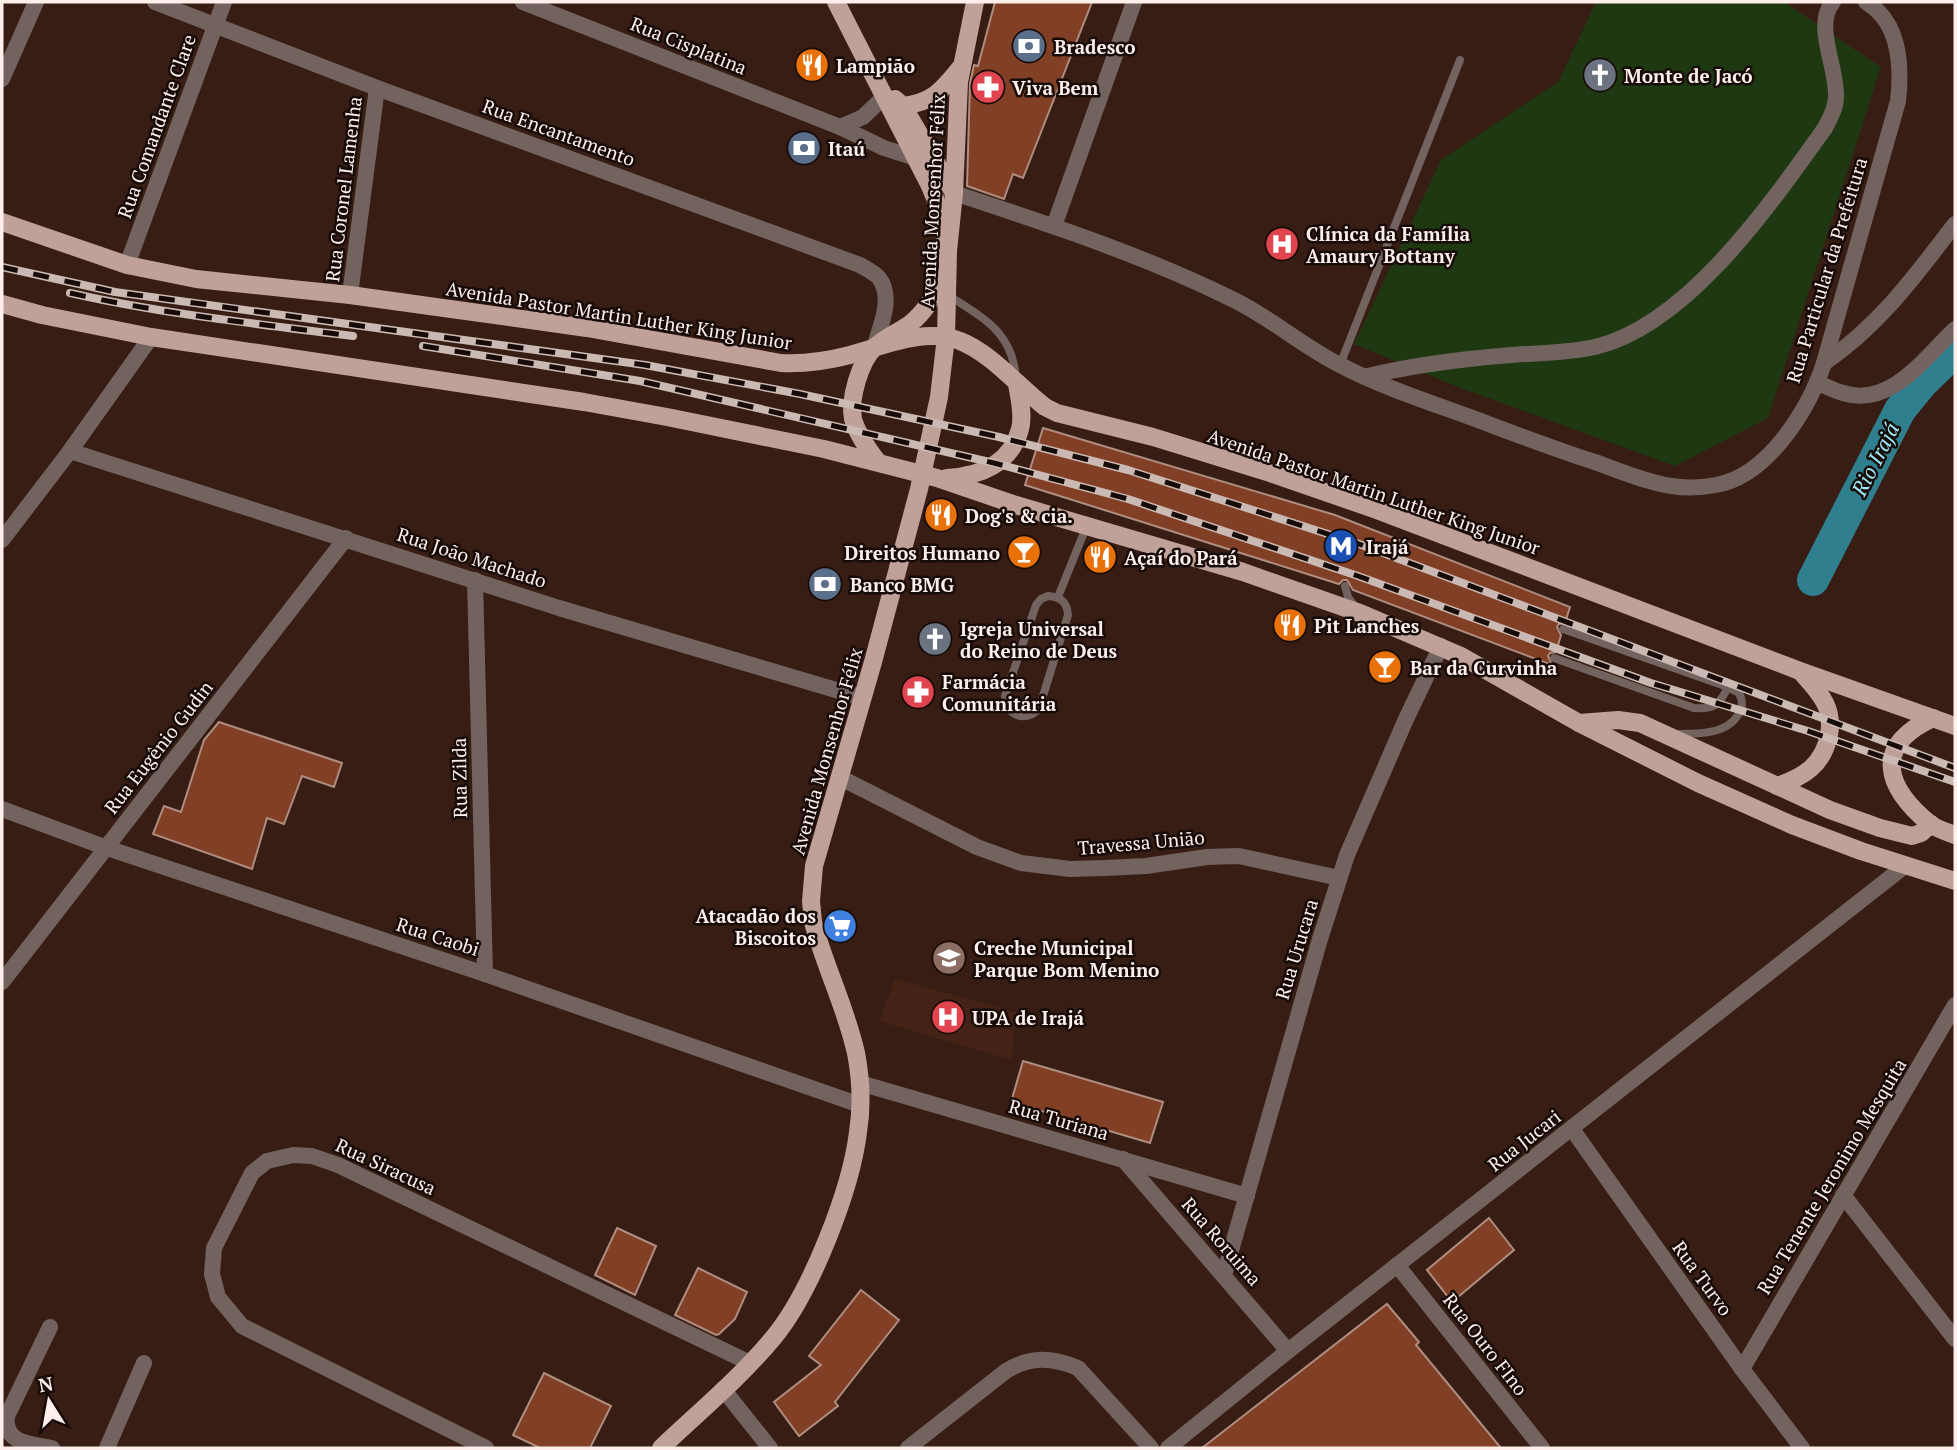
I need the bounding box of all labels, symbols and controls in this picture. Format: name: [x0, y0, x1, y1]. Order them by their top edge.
street label: Rua Cisplatina: [627, 10, 751, 80]
bank icon: Bradesco: [1010, 27, 1048, 65]
street label: Rua Comandante Clare: [111, 31, 201, 221]
place label: Bradesco: [1054, 34, 1135, 59]
restaurant icon: Lampião: [793, 46, 831, 84]
place label: Lampião: [836, 53, 915, 78]
church icon: Monte de Jacó: [1581, 56, 1619, 94]
place label: Monte de Jacó: [1624, 63, 1753, 88]
pharmacy icon: Viva Bem: [969, 68, 1007, 106]
place label: Viva Bem: [1012, 75, 1099, 100]
street label: Rua Encantamento: [479, 93, 639, 171]
street label: Avenida Monsenhor Félix: [914, 93, 950, 309]
street label: Rua Coronel Lamenha: [319, 95, 367, 283]
bank icon: Itaú: [785, 129, 823, 167]
place label: Itaú: [828, 136, 865, 161]
street label: Rua Particular da Prefeitura: [1780, 154, 1872, 386]
place label: Clínica da Família Amaury Bottany: [1306, 221, 1471, 268]
hospital icon: Clínica da Família Amaury Bottany: [1263, 225, 1301, 263]
street label: Avenida Pastor Martin Luther King Junior: [444, 275, 794, 355]
water label: Rio Irajá: [1844, 418, 1905, 501]
street label: Avenida Pastor Martin Luther King Junior: [1204, 422, 1544, 560]
restaurant icon: Dog's & cia.: [922, 496, 960, 534]
place label: Dog's & cia.: [965, 503, 1073, 528]
street label: Rua João Machado: [394, 521, 550, 593]
metro station icon: Irajá: [1322, 527, 1360, 565]
bar icon: Direitos Humano: [1005, 533, 1043, 571]
place label: Irajá: [1366, 534, 1409, 559]
restaurant icon: Açaí do Pará: [1081, 538, 1119, 576]
place label: Direitos Humano: [844, 540, 1000, 565]
place label: Açaí do Pará: [1124, 545, 1238, 570]
bank icon: Banco BMG: [806, 565, 844, 603]
place label: Banco BMG: [850, 572, 954, 597]
restaurant icon: Pit Lanches: [1271, 606, 1309, 644]
place label: Pit Lanches: [1314, 613, 1420, 638]
place label: Igreja Universal do Reino de Deus: [960, 616, 1117, 663]
church icon: Igreja Universal do Reino de Deus: [916, 620, 954, 658]
street label: Avenida Monsenhor Félix: [784, 644, 868, 857]
bar icon: Bar da Curvinha: [1366, 648, 1404, 686]
place label: Bar da Curvinha: [1410, 655, 1558, 680]
place label: Farmácia Comunitária: [942, 669, 1057, 716]
pharmacy icon: Farmácia Comunitária: [899, 673, 937, 711]
street label: Rua Eugênio Gudin: [98, 675, 218, 819]
street label: Rua Zilda: [446, 737, 472, 818]
street label: Travessa União: [1076, 824, 1206, 860]
street label: Rua Urucara: [1269, 895, 1323, 1002]
place label: Atacadão dos Biscoitos: [695, 903, 816, 950]
supermarket icon: Atacadão dos Biscoitos: [821, 907, 859, 945]
street label: Rua Caobi: [393, 911, 483, 961]
place label: Creche Municipal Parque Bom Menino: [974, 935, 1159, 982]
school or university icon: Creche Municipal Parque Bom Menino: [930, 939, 968, 977]
hospital icon: UPA de Irajá: [929, 998, 967, 1036]
place label: UPA de Irajá: [972, 1005, 1085, 1030]
street label: Rua Tenente Jeronimo Mesquita: [1750, 1053, 1912, 1299]
street label: Rua Turiana: [1006, 1093, 1112, 1145]
street label: Rua Jucari: [1482, 1104, 1566, 1176]
street label: Rua Siracusa: [332, 1132, 440, 1200]
street label: Rua Roruima: [1177, 1192, 1268, 1291]
street label: Rua Turvo: [1667, 1236, 1739, 1320]
street label: Rua Ouro FIno: [1438, 1288, 1534, 1400]
north arrow: [14, 1366, 84, 1436]
text: N: [36, 1370, 56, 1397]

